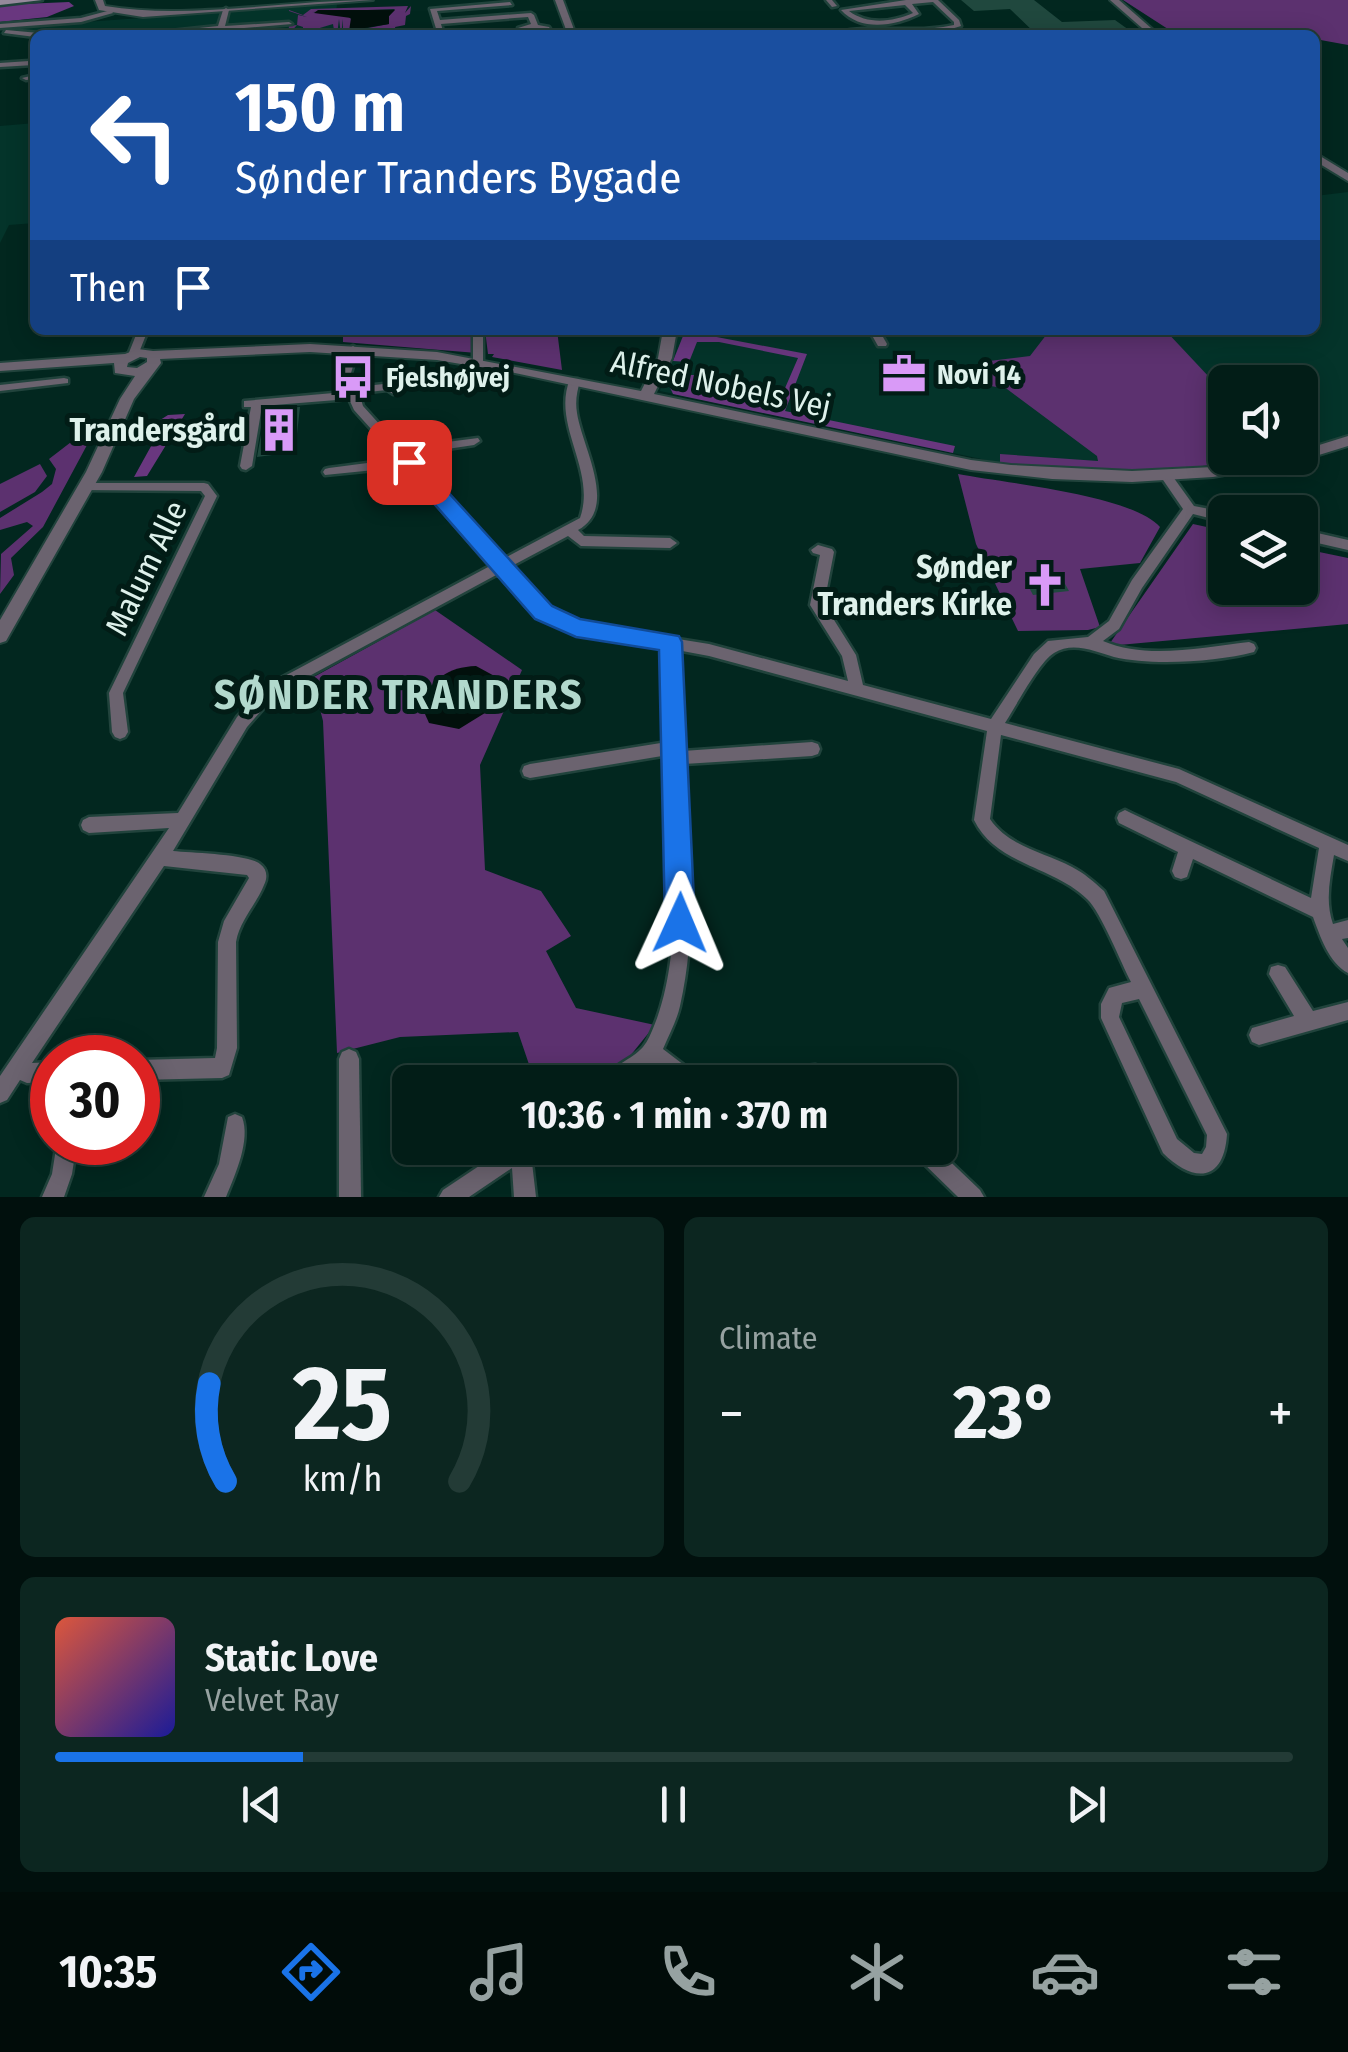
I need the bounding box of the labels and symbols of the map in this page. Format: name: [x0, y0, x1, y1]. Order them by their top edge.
street label: Alfred Nobels Vej: [608, 342, 834, 426]
office icon: Novi 14: [880, 350, 928, 398]
bus stop icon: Fjelshøjvej: [329, 353, 377, 401]
place label: Novi 14: [937, 358, 1021, 391]
place label: Fjelshøjvej: [386, 361, 510, 394]
building icon: Trandersgård: [255, 406, 303, 454]
place label: Trandersgård: [69, 411, 246, 449]
pin: [367, 420, 452, 505]
street label: Malum Alle: [97, 495, 195, 641]
place label: Sønder Tranders Kirke: [817, 548, 1012, 623]
church icon: Sønder Tranders Kirke: [1021, 561, 1069, 609]
district label: SØNDER TRANDERS: [214, 670, 584, 720]
position arrow: [628, 871, 732, 975]
speed limit sign: 30: [30, 1035, 160, 1165]

